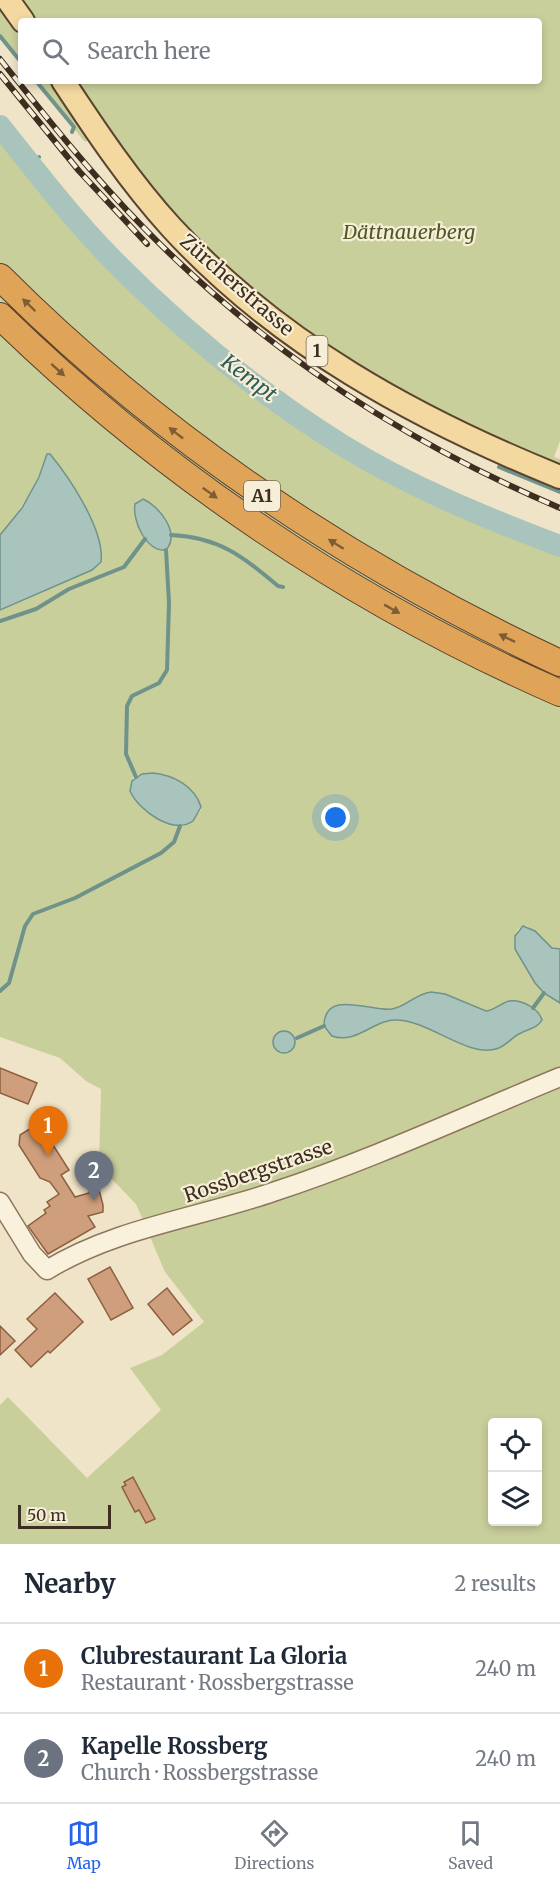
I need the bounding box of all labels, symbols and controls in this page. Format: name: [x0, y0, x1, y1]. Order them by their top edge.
search box: [18, 18, 542, 84]
icon: search: [39, 35, 72, 68]
text: Search here: [87, 37, 210, 65]
park label: Dättnauerberg: [342, 219, 475, 244]
street label: Zürcherstrasse: [175, 228, 299, 341]
one-way arrow: [22, 299, 36, 313]
road number: 1: [306, 336, 328, 366]
water label: Kempt: [215, 347, 283, 408]
one-way arrow: [50, 363, 65, 376]
one-way arrow: [168, 427, 184, 439]
road number: A1: [244, 481, 280, 511]
one-way arrow: [201, 487, 217, 499]
one-way arrow: [328, 539, 344, 550]
one-way arrow: [383, 604, 400, 614]
one-way arrow: [499, 633, 516, 642]
your location: [321, 803, 350, 832]
pin: 1: [28, 1106, 68, 1156]
street label: Rossbergstrasse: [180, 1133, 336, 1208]
pin: 2: [74, 1152, 113, 1201]
map controls: [488, 1418, 542, 1526]
button: locate: [488, 1418, 542, 1472]
button: layers: [488, 1472, 542, 1526]
scale bar: [18, 1502, 111, 1530]
text: 50 m: [27, 1505, 66, 1525]
text: Nearby: [24, 1567, 116, 1600]
text: 2 results: [454, 1571, 536, 1596]
text: Clubrestaurant La Gloria: [81, 1642, 347, 1670]
text: 1: [39, 1656, 48, 1681]
text: 240 m: [475, 1656, 536, 1681]
text: Restaurant · Rossbergstrasse: [81, 1670, 354, 1695]
text: Kapelle Rossberg: [81, 1732, 268, 1760]
text: 2: [38, 1746, 49, 1771]
text: 240 m: [475, 1746, 536, 1771]
text: Church · Rossbergstrasse: [81, 1760, 318, 1785]
tab: Map: [67, 1817, 101, 1873]
tab: Directions: [234, 1817, 314, 1873]
tab: Saved: [448, 1817, 493, 1873]

